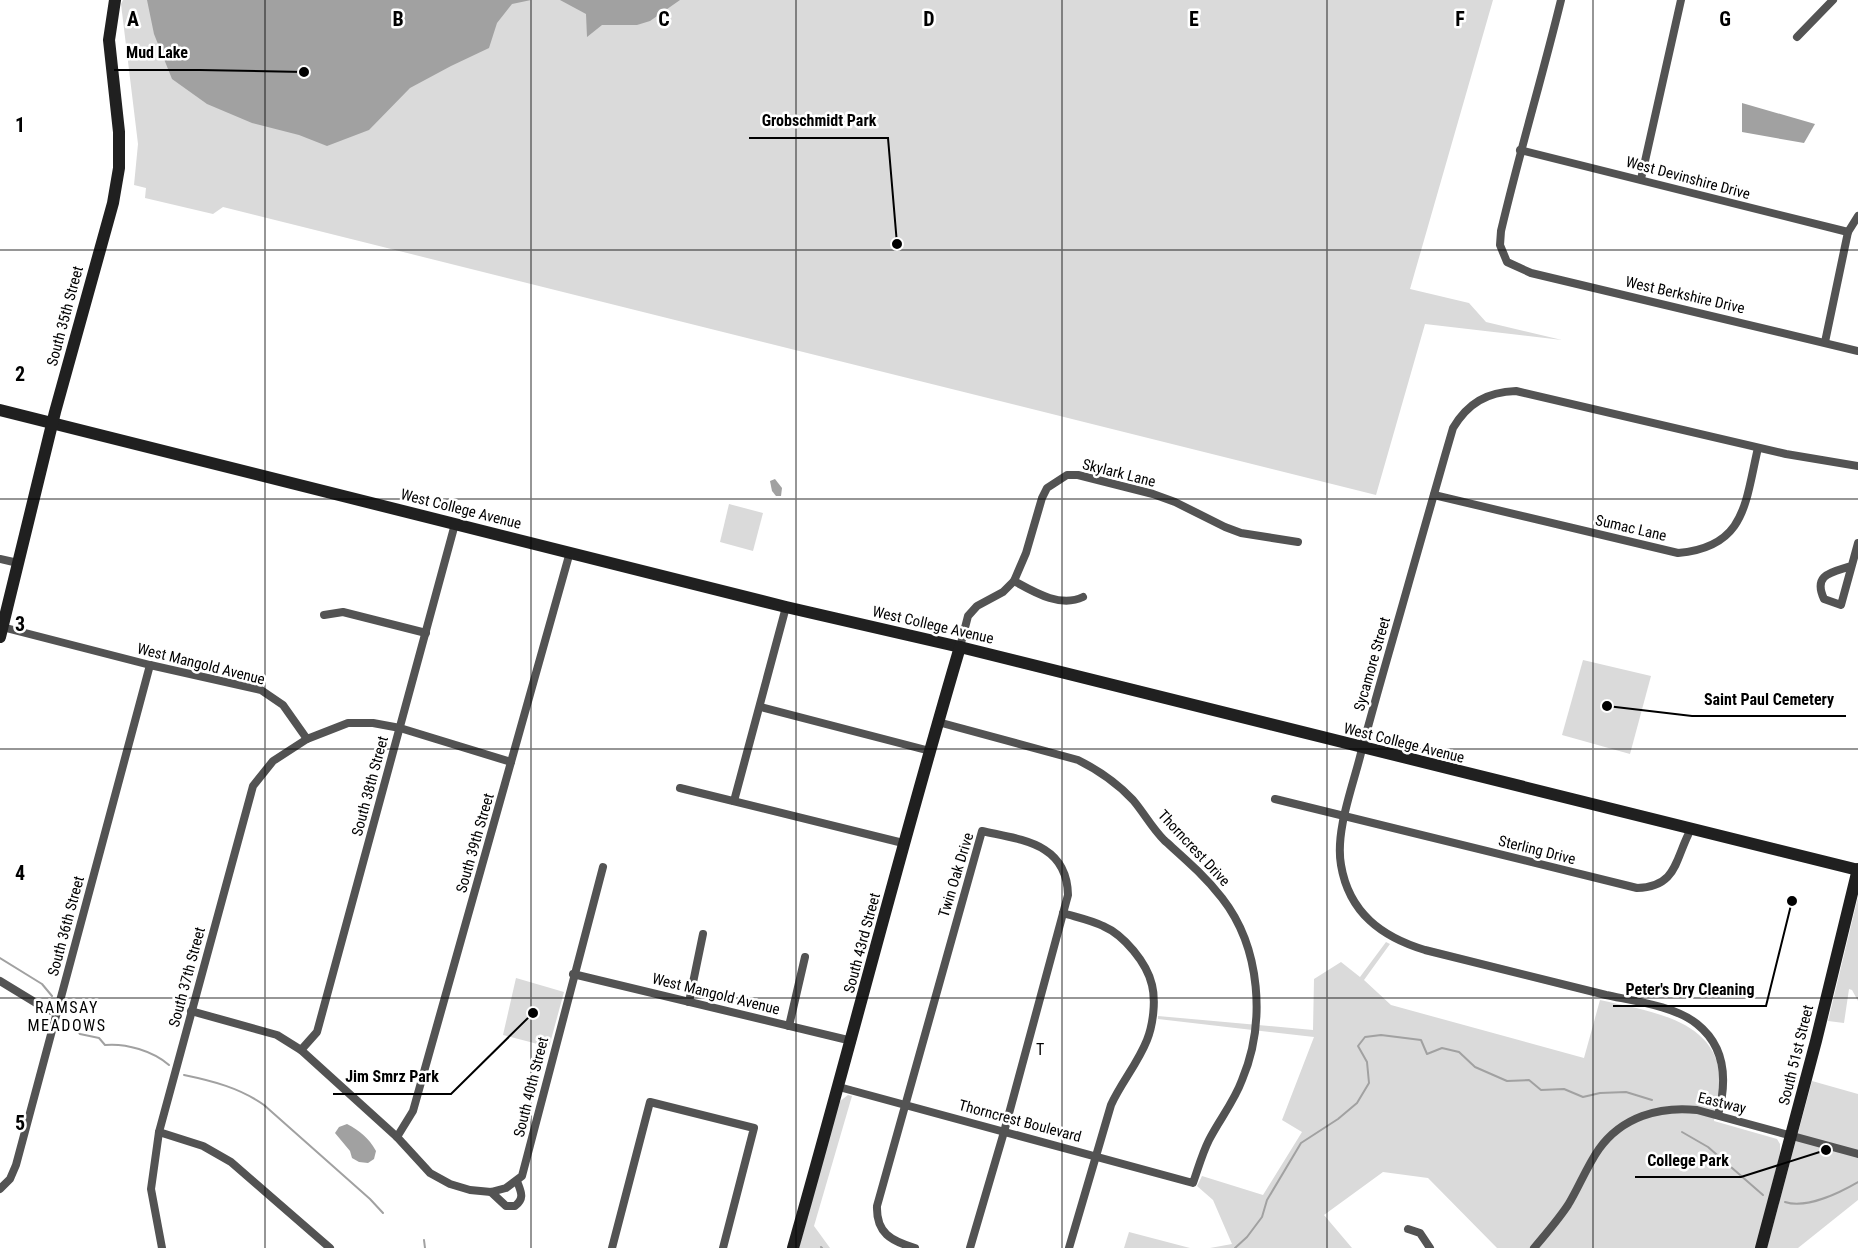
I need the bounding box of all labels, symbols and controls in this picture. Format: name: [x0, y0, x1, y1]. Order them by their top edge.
text: A: [127, 7, 139, 31]
text: B: [392, 7, 404, 31]
text: C: [658, 7, 670, 31]
text: D: [923, 7, 935, 31]
text: E: [1189, 7, 1199, 31]
text: F: [1455, 7, 1465, 31]
text: G: [1719, 7, 1731, 31]
callout: Mud Lake: [114, 36, 200, 70]
text: Mud Lake: [126, 43, 188, 62]
callout: Grobschmidt Park: [749, 104, 888, 138]
text: Grobschmidt Park: [762, 111, 877, 130]
text: 1: [15, 113, 25, 137]
street label: West Devinshire Drive: [1624, 153, 1752, 203]
street label: South 35th Street: [43, 264, 87, 368]
street label: West Berkshire Drive: [1624, 273, 1746, 317]
text: 2: [15, 362, 25, 386]
street label: Skylark Lane: [1081, 455, 1157, 491]
street label: West College Avenue: [399, 485, 523, 533]
street label: Sumac Lane: [1594, 511, 1668, 545]
street label: West College Avenue: [871, 602, 995, 648]
text: 3: [15, 612, 25, 636]
street label: Sycamore Street: [1350, 615, 1394, 713]
street label: West Mangold Avenue: [135, 639, 267, 689]
callout: Saint Paul Cemetery: [1692, 682, 1846, 716]
text: Saint Paul Cemetery: [1704, 690, 1834, 709]
street label: West College Avenue: [1342, 719, 1466, 767]
street label: South 38th Street: [348, 734, 392, 838]
street label: South 39th Street: [452, 791, 498, 895]
street label: Thorncrest Drive: [1154, 806, 1234, 890]
street label: Twin Oak Drive: [935, 830, 977, 920]
street label: Sterling Drive: [1497, 832, 1577, 868]
text: 4: [15, 861, 25, 885]
street label: South 36th Street: [44, 874, 88, 978]
street label: South 43rd Street: [840, 891, 884, 995]
street label: South 37th Street: [165, 925, 209, 1029]
street label: West Mangold Avenue: [650, 969, 782, 1019]
callout: Peter's Dry Cleaning: [1613, 972, 1766, 1006]
text: Peter's Dry Cleaning: [1626, 980, 1754, 999]
district label: RAMSAY MEADOWS: [28, 998, 107, 1035]
street label: South 51st Street: [1775, 1003, 1817, 1107]
street label: South 40th Street: [510, 1035, 552, 1139]
district label: T: [1036, 1040, 1046, 1059]
callout: Jim Smrz Park: [333, 1060, 451, 1094]
text: Jim Smrz Park: [345, 1067, 439, 1086]
street label: Eastway: [1696, 1088, 1748, 1118]
street label: Thorncrest Boulevard: [957, 1096, 1083, 1146]
text: 5: [15, 1111, 25, 1135]
callout: College Park: [1635, 1143, 1741, 1177]
text: College Park: [1647, 1151, 1729, 1170]

